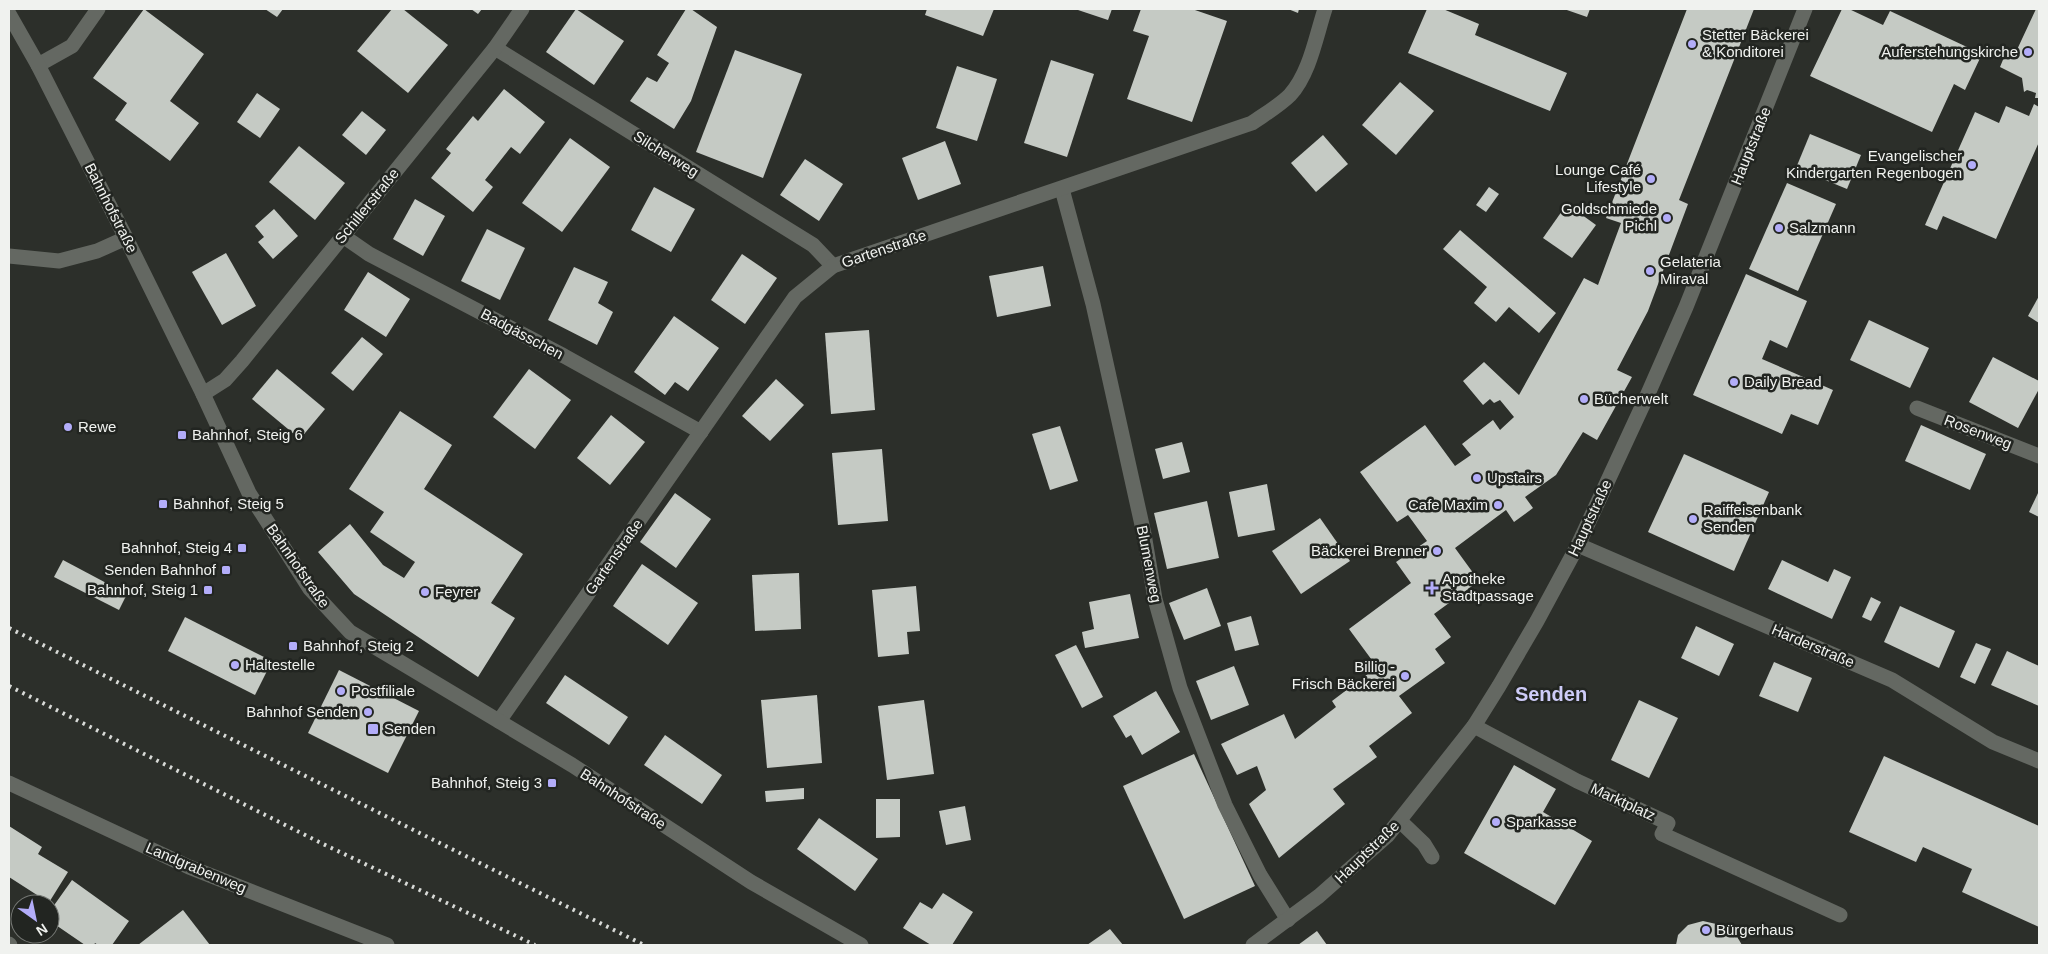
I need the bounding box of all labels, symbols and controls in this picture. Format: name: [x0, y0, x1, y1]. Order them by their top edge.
place label: Stetter Bäckerei & Konditorei: [1702, 26, 1809, 60]
marker: Stetter Bäckerei & Konditorei: [1686, 38, 1698, 50]
place label: Auferstehungskirche: [1881, 43, 2018, 60]
marker: Auferstehungskirche: [2022, 46, 2034, 58]
street label: Hauptstraße: [1727, 104, 1774, 187]
street label: Silcherweg: [631, 127, 702, 180]
place label: Evangelischer Kindergarten Regenbogen: [1786, 147, 1962, 181]
marker: Evangelischer Kindergarten Regenbogen: [1966, 159, 1978, 171]
street label: Bahnhofstraße: [82, 160, 141, 255]
place label: Lounge Café Lifestyle: [1555, 161, 1641, 195]
street label: Schillerstraße: [331, 165, 402, 247]
marker: Lounge Café Lifestyle: [1645, 173, 1657, 185]
place label: Goldschmiede Pichl: [1561, 200, 1657, 234]
marker: Goldschmiede Pichl: [1661, 212, 1673, 224]
place label: Salzmann: [1789, 219, 1856, 236]
marker: Salzmann: [1773, 222, 1785, 234]
street label: Gartenstraße: [839, 226, 928, 271]
place label: Gelateria Miraval: [1660, 253, 1722, 287]
marker: Gelateria Miraval: [1644, 265, 1656, 277]
street label: Badgässchen: [478, 305, 566, 362]
place label: Daily Bread: [1744, 373, 1822, 390]
marker: Daily Bread: [1728, 376, 1740, 388]
place label: Bücherwelt: [1594, 390, 1669, 407]
marker: Bücherwelt: [1578, 393, 1590, 405]
street label: Rosenweg: [1942, 411, 2014, 452]
place label: Rewe: [78, 418, 116, 435]
marker: Rewe: [62, 421, 74, 433]
place label: Bahnhof, Steig 6: [192, 426, 303, 443]
marker: Bahnhof, Steig 6: [176, 429, 188, 441]
place label: Upstairs: [1487, 469, 1542, 486]
marker: Upstairs: [1471, 472, 1483, 484]
street label: Hauptstraße: [1564, 477, 1615, 559]
place label: Bahnhof, Steig 5: [173, 495, 284, 512]
place label: Cafe Maxim: [1408, 496, 1488, 513]
marker: Bahnhof, Steig 5: [157, 498, 169, 510]
marker: Cafe Maxim: [1492, 499, 1504, 511]
place label: Raiffeisenbank Senden: [1703, 501, 1802, 535]
marker: Raiffeisenbank Senden: [1687, 513, 1699, 525]
street label: Gartenstraße: [581, 516, 646, 598]
street label: Bahnhofstraße: [263, 521, 334, 611]
street label: Blumenweg: [1134, 524, 1165, 604]
place label: Bahnhof, Steig 4: [121, 539, 232, 556]
marker: Bahnhof, Steig 4: [236, 542, 248, 554]
place label: Bäckerei Brenner: [1311, 542, 1427, 559]
marker: Bäckerei Brenner: [1431, 545, 1443, 557]
place label: Senden Bahnhof: [104, 561, 217, 578]
marker: Senden Bahnhof: [220, 564, 232, 576]
place label: Apotheke Stadtpassage: [1442, 570, 1534, 604]
place label: Bahnhof, Steig 1: [87, 581, 198, 598]
marker: Apotheke Stadtpassage: [1426, 582, 1438, 594]
place label: Feyrer: [435, 583, 478, 600]
marker: Bahnhof, Steig 1: [202, 584, 214, 596]
marker: Feyrer: [419, 586, 431, 598]
street label: Harderstraße: [1769, 620, 1857, 671]
place label: Bahnhof, Steig 2: [303, 637, 414, 654]
marker: Bahnhof, Steig 2: [287, 640, 299, 652]
place label: Haltestelle: [245, 656, 315, 673]
place label: Billig - Frisch Bäckerei: [1292, 658, 1395, 692]
marker: Haltestelle: [229, 659, 241, 671]
marker: Billig - Frisch Bäckerei: [1399, 670, 1411, 682]
place label: Postfiliale: [351, 682, 415, 699]
district label: Senden: [1515, 683, 1587, 705]
marker: Postfiliale: [335, 685, 347, 697]
place label: Bahnhof Senden: [246, 703, 358, 720]
marker: Bahnhof Senden: [362, 706, 374, 718]
place label: Senden: [384, 720, 436, 737]
marker: Senden: [366, 722, 380, 736]
street label: Bahnhofstraße: [577, 765, 669, 833]
place label: Bahnhof, Steig 3: [431, 774, 542, 791]
marker: Bahnhof, Steig 3: [546, 777, 558, 789]
street label: Marktplatz: [1588, 779, 1658, 824]
place label: Sparkasse: [1506, 813, 1577, 830]
marker: Sparkasse: [1490, 816, 1502, 828]
street label: Hauptstraße: [1331, 817, 1402, 886]
street label: Landgrabenweg: [143, 839, 249, 896]
north arrow: [10, 894, 60, 944]
text: N: [33, 920, 51, 939]
place label: Bürgerhaus: [1716, 921, 1794, 938]
marker: Bürgerhaus: [1700, 924, 1712, 936]

